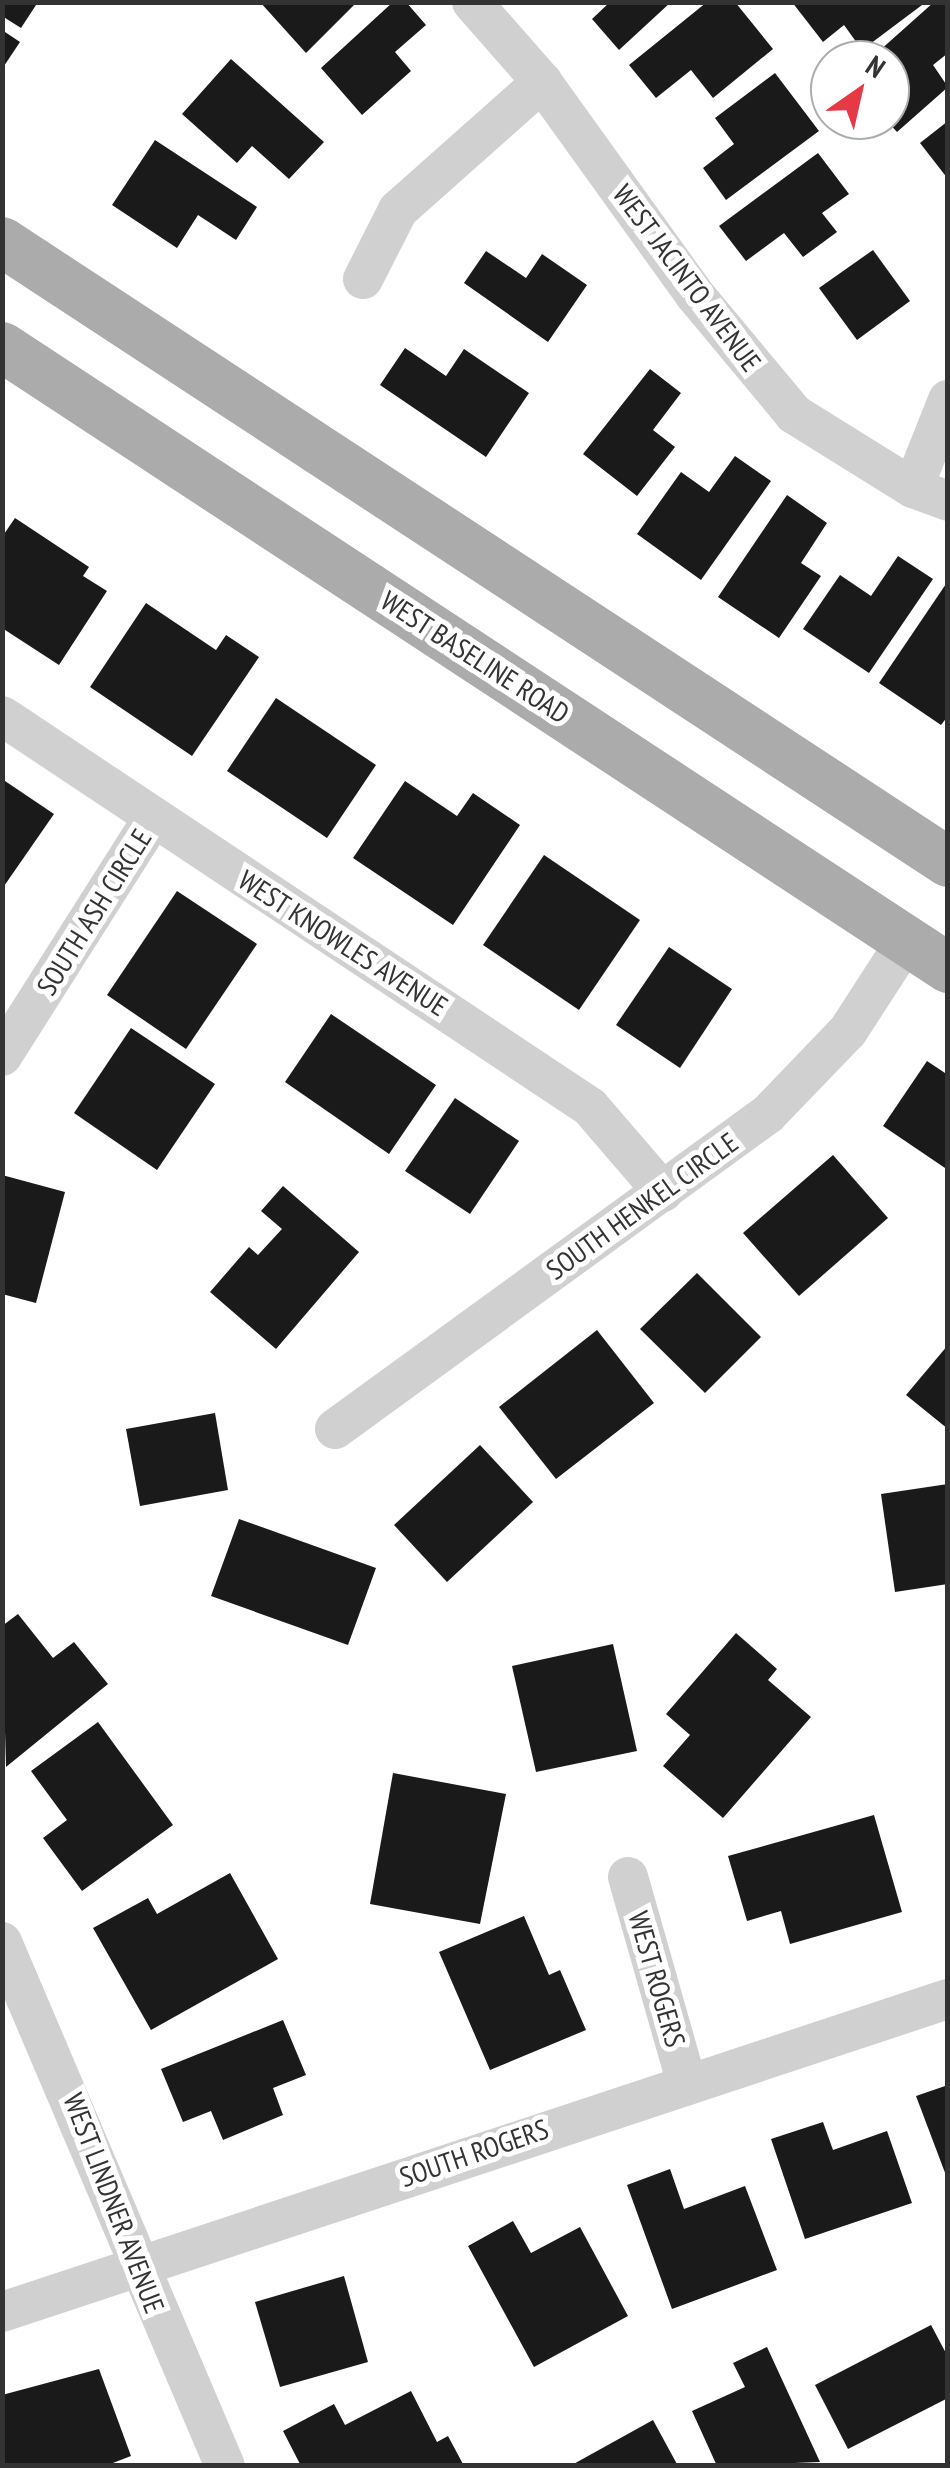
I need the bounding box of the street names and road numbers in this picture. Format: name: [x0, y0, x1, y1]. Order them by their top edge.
street label: WEST JACINTO AVENUE: [605, 177, 769, 379]
street label: WEST BASELINE ROAD: [374, 583, 576, 731]
street label: SOUTH ASH CIRCLE: [29, 823, 159, 1001]
street label: WEST KNOWLES AVENUE: [231, 862, 455, 1024]
street label: SOUTH HENKEL CIRCLE: [539, 1125, 745, 1287]
street label: WEST ROGERS: [621, 1907, 693, 2051]
street label: WEST LINDNER AVENUE: [56, 2088, 172, 2318]
street label: SOUTH ROGERS: [395, 2112, 553, 2194]

